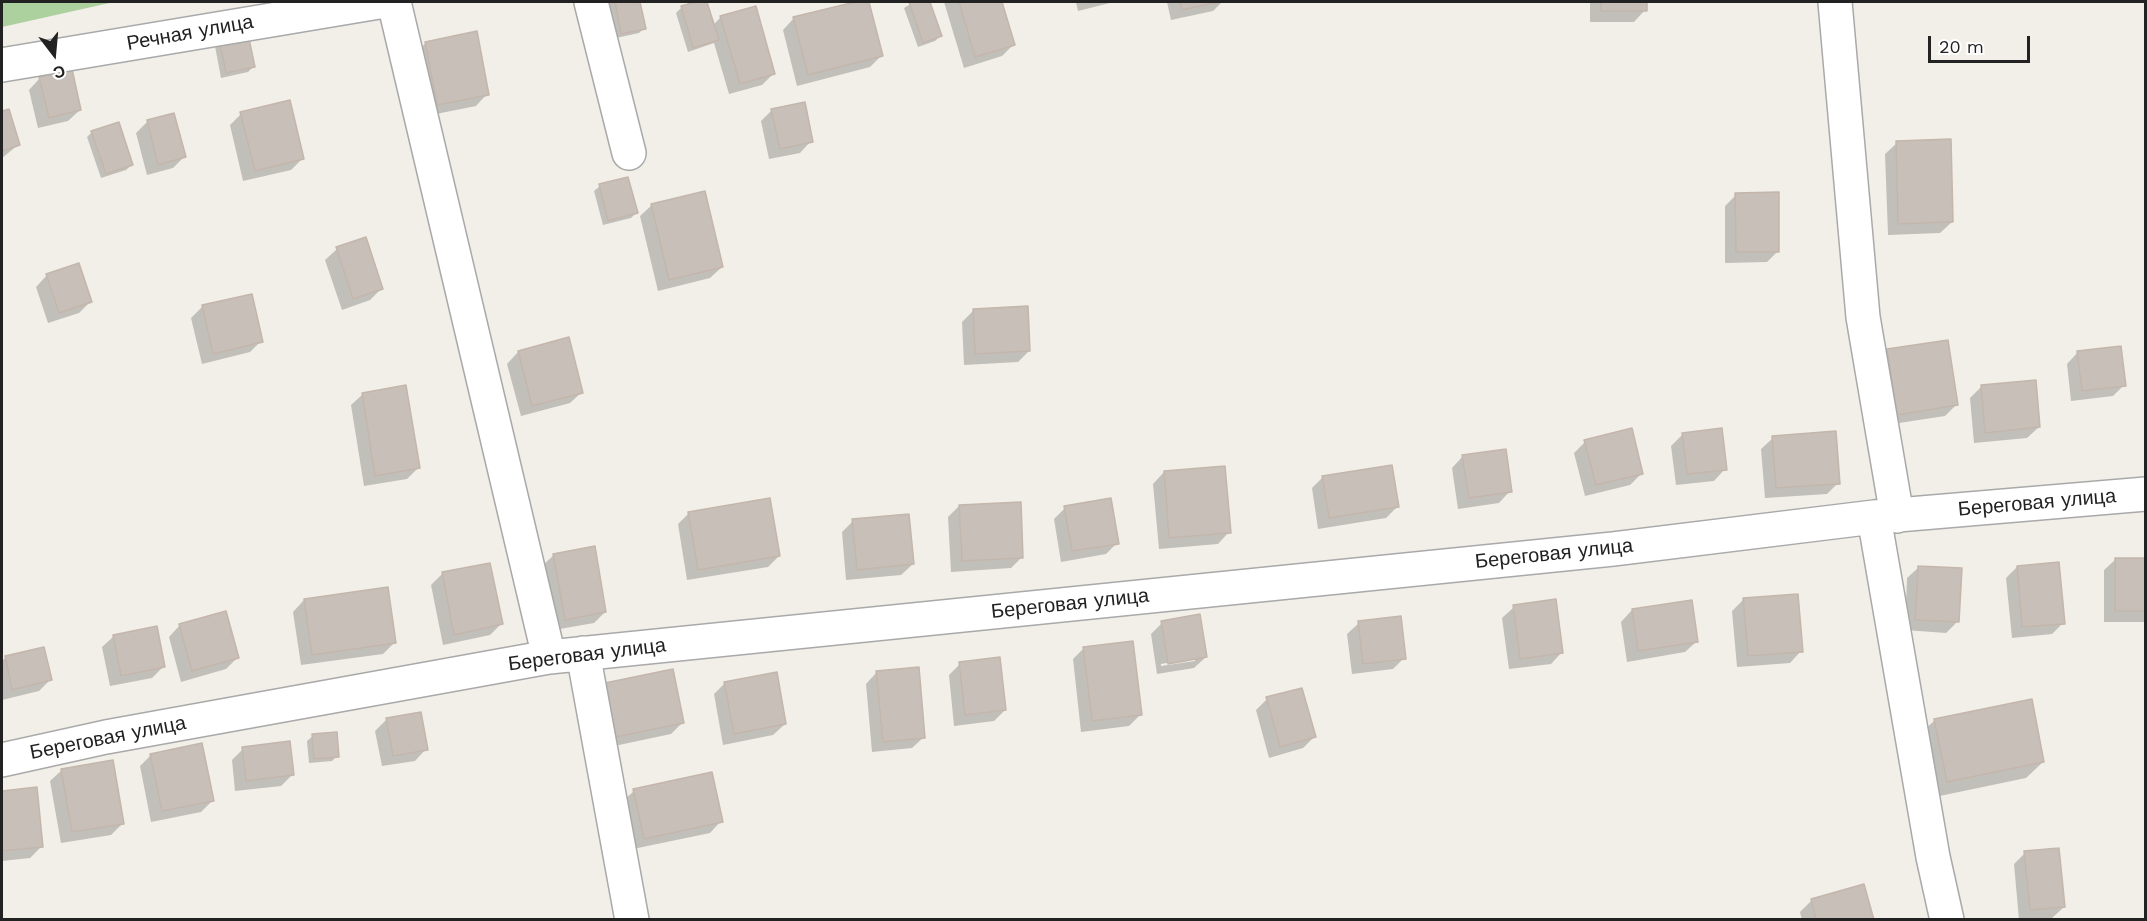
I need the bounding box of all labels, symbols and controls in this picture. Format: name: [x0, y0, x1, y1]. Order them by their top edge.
street label: Речная улица: [125, 10, 255, 56]
north arrow: [24, 24, 84, 84]
scale bar: [1931, 24, 2033, 62]
text: 20 m: [1939, 36, 1984, 57]
text: С: [51, 61, 67, 83]
street label: Береговая улица: [1957, 484, 2117, 522]
street label: Береговая улица: [1474, 534, 1634, 574]
street label: Береговая улица: [990, 584, 1150, 624]
street label: Береговая улица: [507, 633, 667, 677]
street label: Береговая улица: [28, 711, 188, 765]

